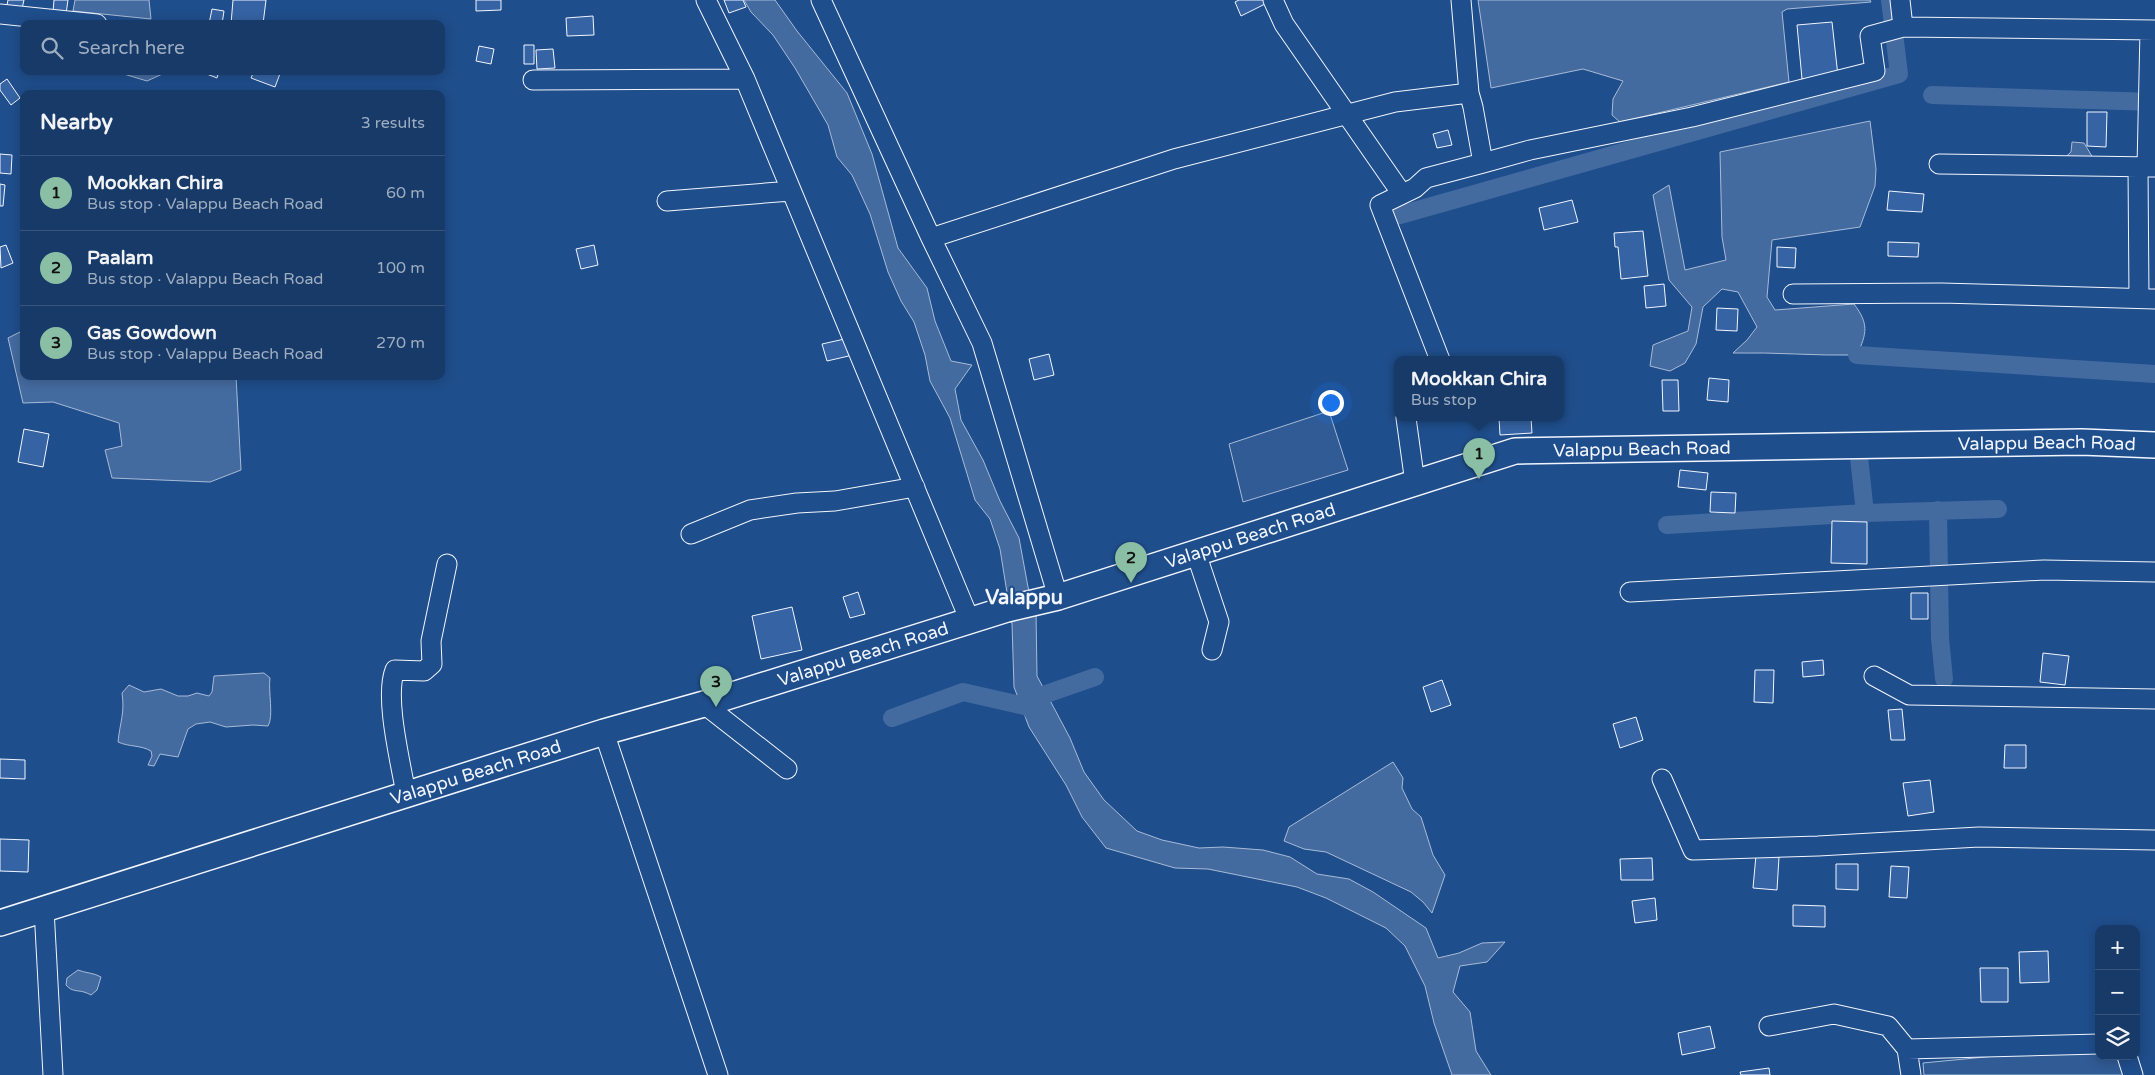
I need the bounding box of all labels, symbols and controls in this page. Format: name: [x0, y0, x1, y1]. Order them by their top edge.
search box: [20, 20, 445, 75]
icon: search: [38, 34, 66, 62]
text: Search here: [78, 37, 185, 59]
text: Nearby: [40, 110, 113, 135]
text: 3 results: [361, 113, 425, 133]
text: Mookkan Chira: [87, 172, 223, 194]
text: 1: [51, 183, 61, 203]
text: 60 m: [386, 183, 425, 203]
text: Bus stop · Valappu Beach Road: [87, 194, 323, 214]
text: Paalam: [87, 247, 153, 269]
text: 2: [51, 258, 61, 278]
text: 100 m: [376, 258, 425, 278]
text: Bus stop · Valappu Beach Road: [87, 269, 323, 289]
text: Gas Gowdown: [87, 322, 217, 344]
text: 3: [51, 333, 61, 353]
text: 270 m: [376, 333, 425, 353]
text: Bus stop · Valappu Beach Road: [87, 344, 323, 364]
popup: [1394, 356, 1564, 421]
text: Mookkan Chira: [1411, 368, 1547, 390]
your location: [1318, 390, 1344, 416]
text: Bus stop: [1411, 390, 1477, 410]
street label: Valappu Beach Road: [1958, 431, 2136, 455]
street label: Valappu Beach Road: [1553, 437, 1731, 461]
pin: 1: [1463, 438, 1495, 479]
street label: Valappu Beach Road: [1162, 498, 1338, 573]
pin: 2: [1115, 542, 1147, 583]
district label: Valappu: [985, 586, 1063, 610]
street label: Valappu Beach Road: [775, 617, 951, 691]
pin: 3: [700, 666, 732, 707]
street label: Valappu Beach Road: [388, 735, 564, 810]
map controls: [2095, 925, 2140, 1060]
button: +: [2095, 925, 2140, 970]
button: −: [2095, 970, 2140, 1015]
button: layers: [2095, 1015, 2140, 1060]

